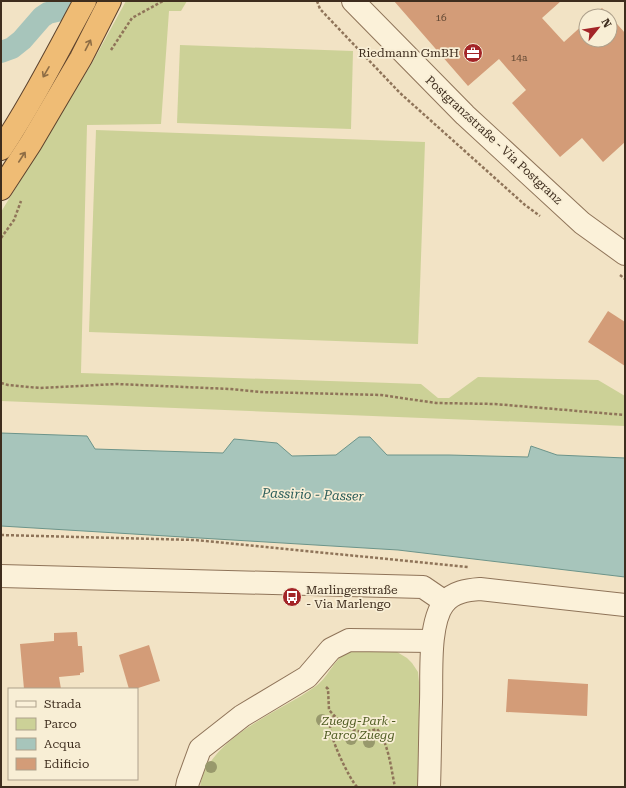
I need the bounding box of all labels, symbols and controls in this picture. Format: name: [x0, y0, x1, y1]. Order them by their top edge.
north arrow: [578, 8, 618, 48]
house number: 16: [435, 12, 447, 23]
text: N: [598, 16, 614, 31]
one-way arrow: [85, 39, 92, 51]
office icon: Riedmann GmBH: [462, 42, 484, 64]
place label: Riedmann GmBH: [358, 46, 459, 60]
house number: 14a: [511, 52, 528, 63]
one-way arrow: [42, 66, 50, 78]
street label: Postgranzstraße - Via Postgranz: [423, 73, 565, 207]
one-way arrow: [18, 152, 26, 163]
water label: Passirio - Passer: [261, 485, 365, 504]
place label: Marlingerstraße - Via Marlengo: [306, 583, 398, 611]
bus stop icon: Marlingerstraße - Via Marlengo: [281, 586, 303, 608]
legend: [8, 688, 138, 780]
text: Strada: [44, 697, 82, 711]
park label: Zuegg-Park - Parco Zuegg: [321, 714, 396, 742]
text: Parco: [44, 717, 77, 731]
text: Acqua: [44, 737, 81, 751]
text: Edificio: [44, 757, 89, 771]

